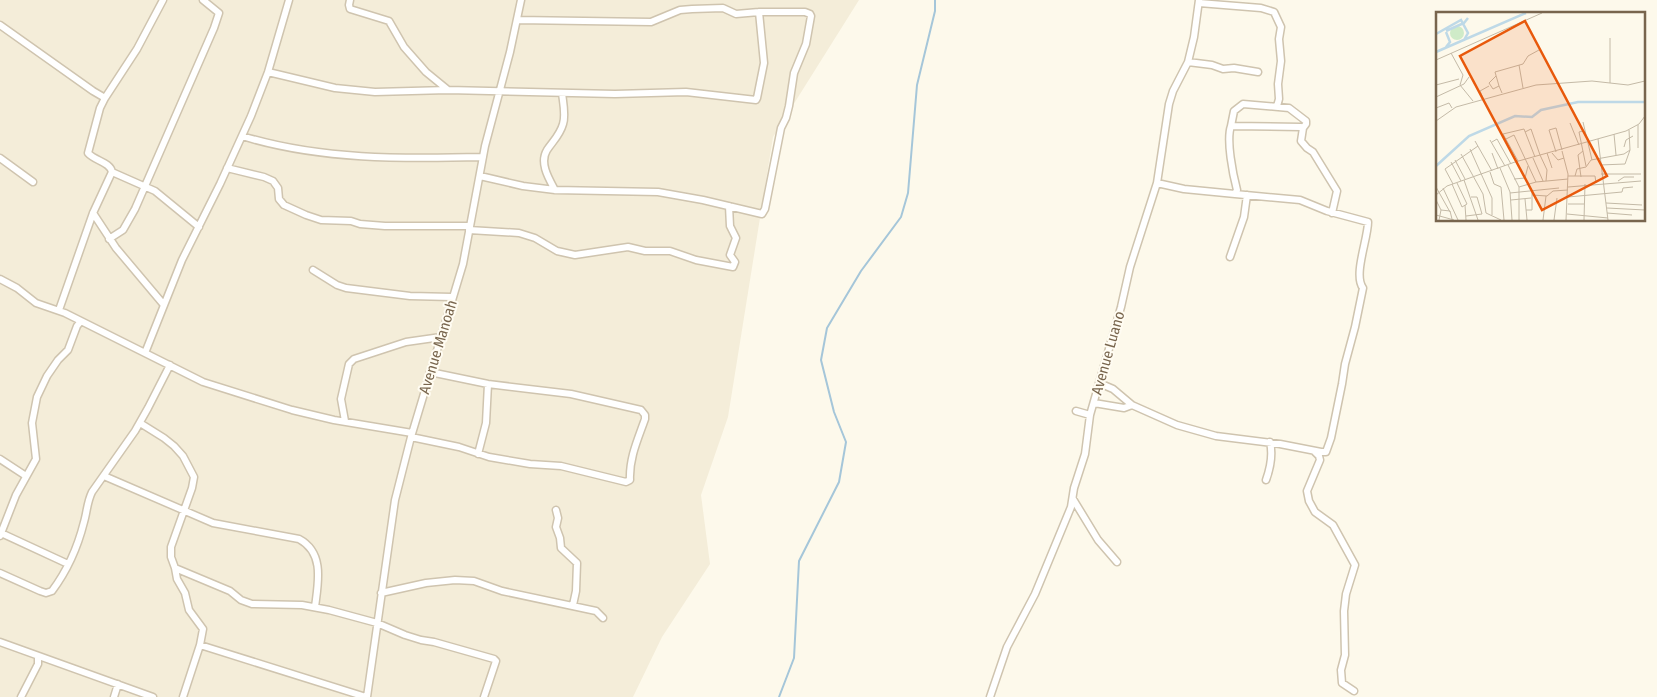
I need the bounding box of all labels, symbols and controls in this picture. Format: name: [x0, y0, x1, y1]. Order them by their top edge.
inset map: [1436, 12, 1644, 221]
street label: Avenue Manoah: [415, 298, 461, 396]
street label: Avenue Luano: [1087, 309, 1129, 397]

